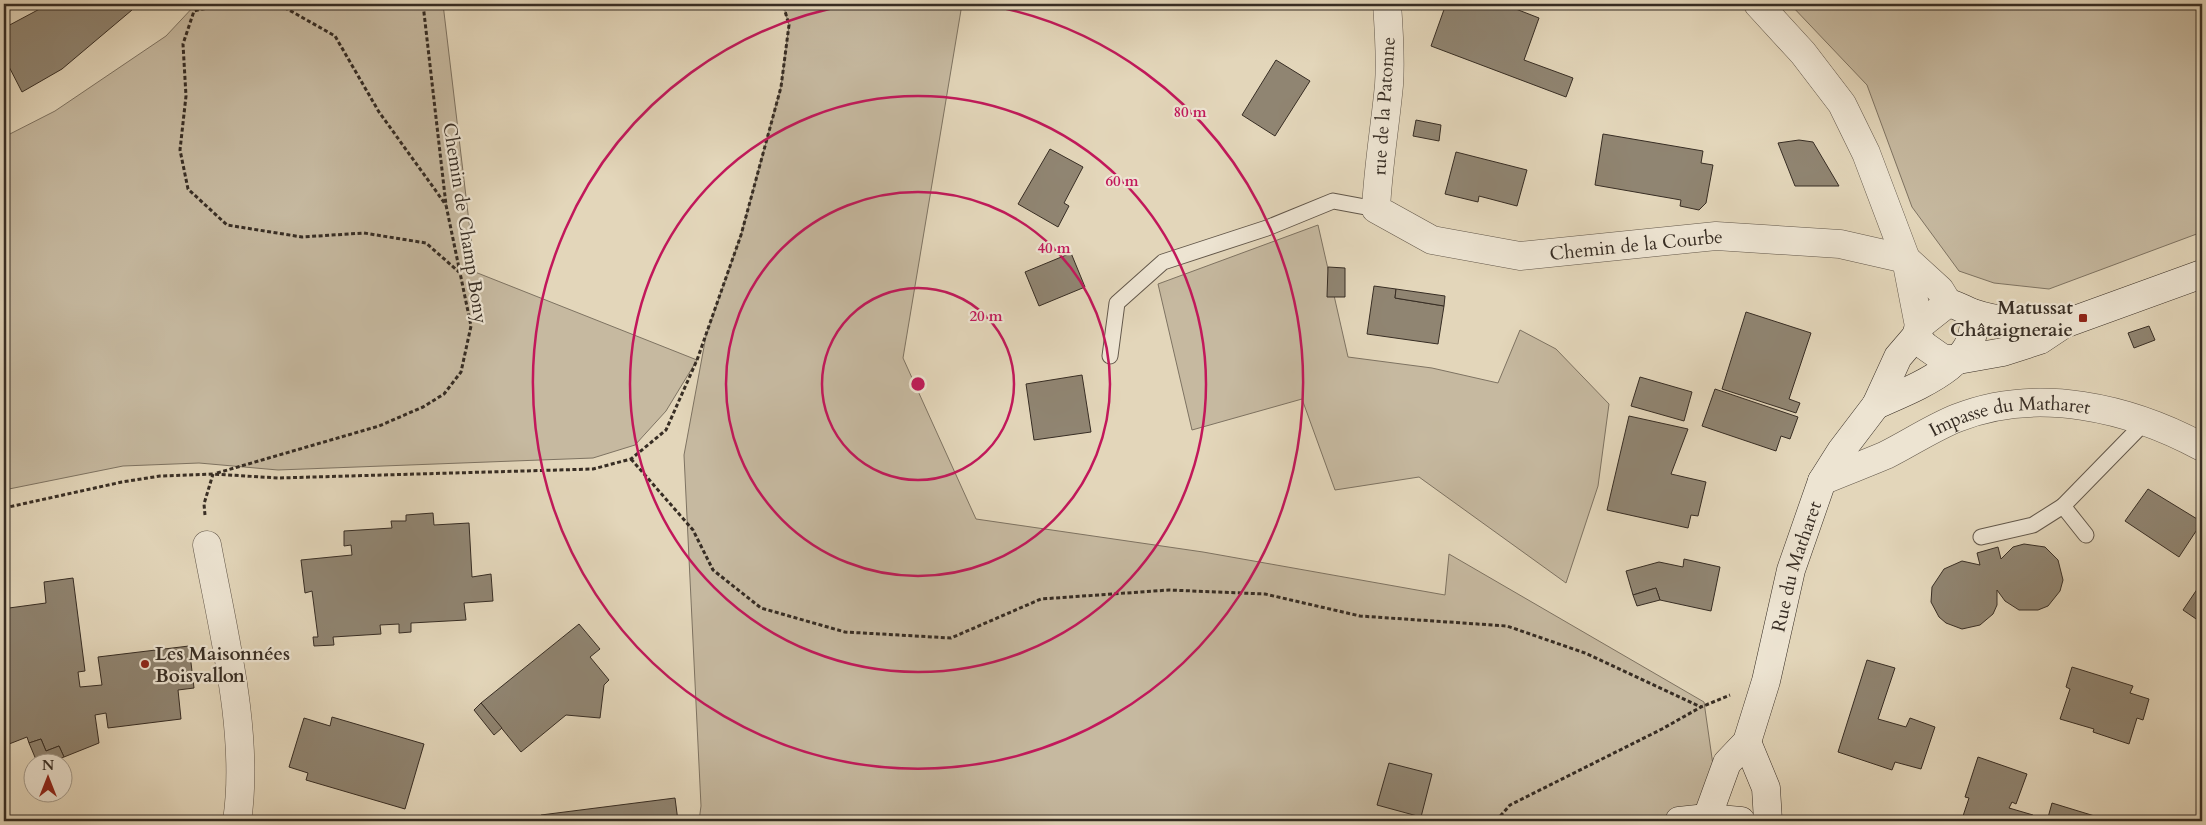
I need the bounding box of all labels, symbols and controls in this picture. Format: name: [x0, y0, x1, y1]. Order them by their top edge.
street label: rue de la Patonne: [1366, 36, 1402, 176]
text: 80 m: [1173, 102, 1207, 122]
street label: Chemin de Champ Bony: [436, 121, 494, 326]
text: 60 m: [1105, 171, 1139, 191]
street label: Chemin de la Courbe: [1548, 224, 1724, 267]
text: 40 m: [1037, 238, 1071, 258]
place label: Matussat Châtaigneraie: [1950, 295, 2073, 343]
text: 20 m: [969, 306, 1003, 326]
marker: Matussat Châtaigneraie: [2077, 312, 2089, 324]
centre of rings: [909, 375, 927, 393]
street label: Impasse du Matharet: [1924, 391, 2092, 443]
street label: Rue du Matharet: [1765, 498, 1828, 634]
place label: Les Maisonnées Boisvallon: [155, 641, 290, 689]
marker: Les Maisonnées Boisvallon: [139, 658, 151, 670]
north arrow: [22, 752, 72, 802]
text: N: [42, 756, 54, 775]

